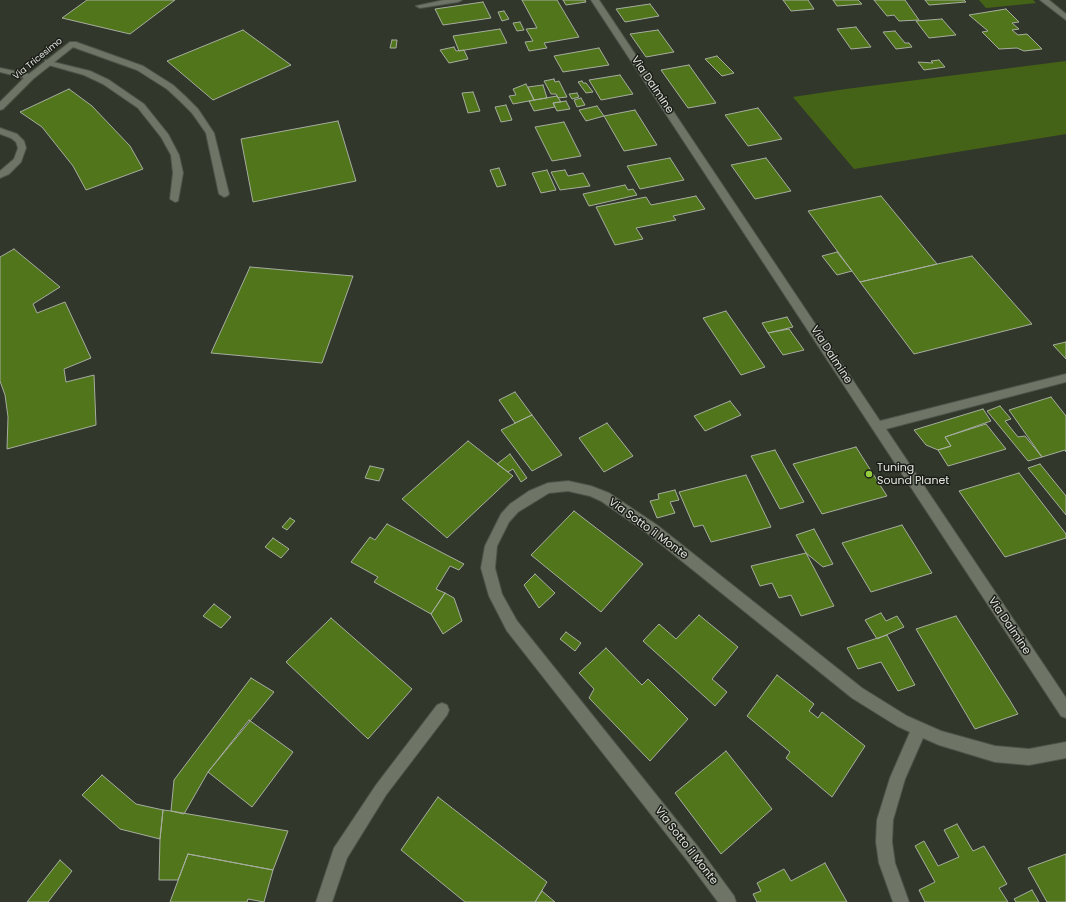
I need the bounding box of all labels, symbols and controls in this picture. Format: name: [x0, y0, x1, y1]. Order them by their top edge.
street label: Via Tricesimo: [11, 36, 65, 82]
street label: Via Dalmine: [628, 54, 676, 116]
street label: Via Dalmine: [807, 324, 855, 386]
place label: Tuning Sound Planet: [877, 461, 949, 487]
marker: Tuning Sound Planet: [864, 469, 874, 479]
street label: Via Sotto il Monte: [606, 496, 690, 562]
street label: Via Dalmine: [985, 595, 1033, 657]
street label: Via Sotto il Monte: [652, 805, 720, 887]

